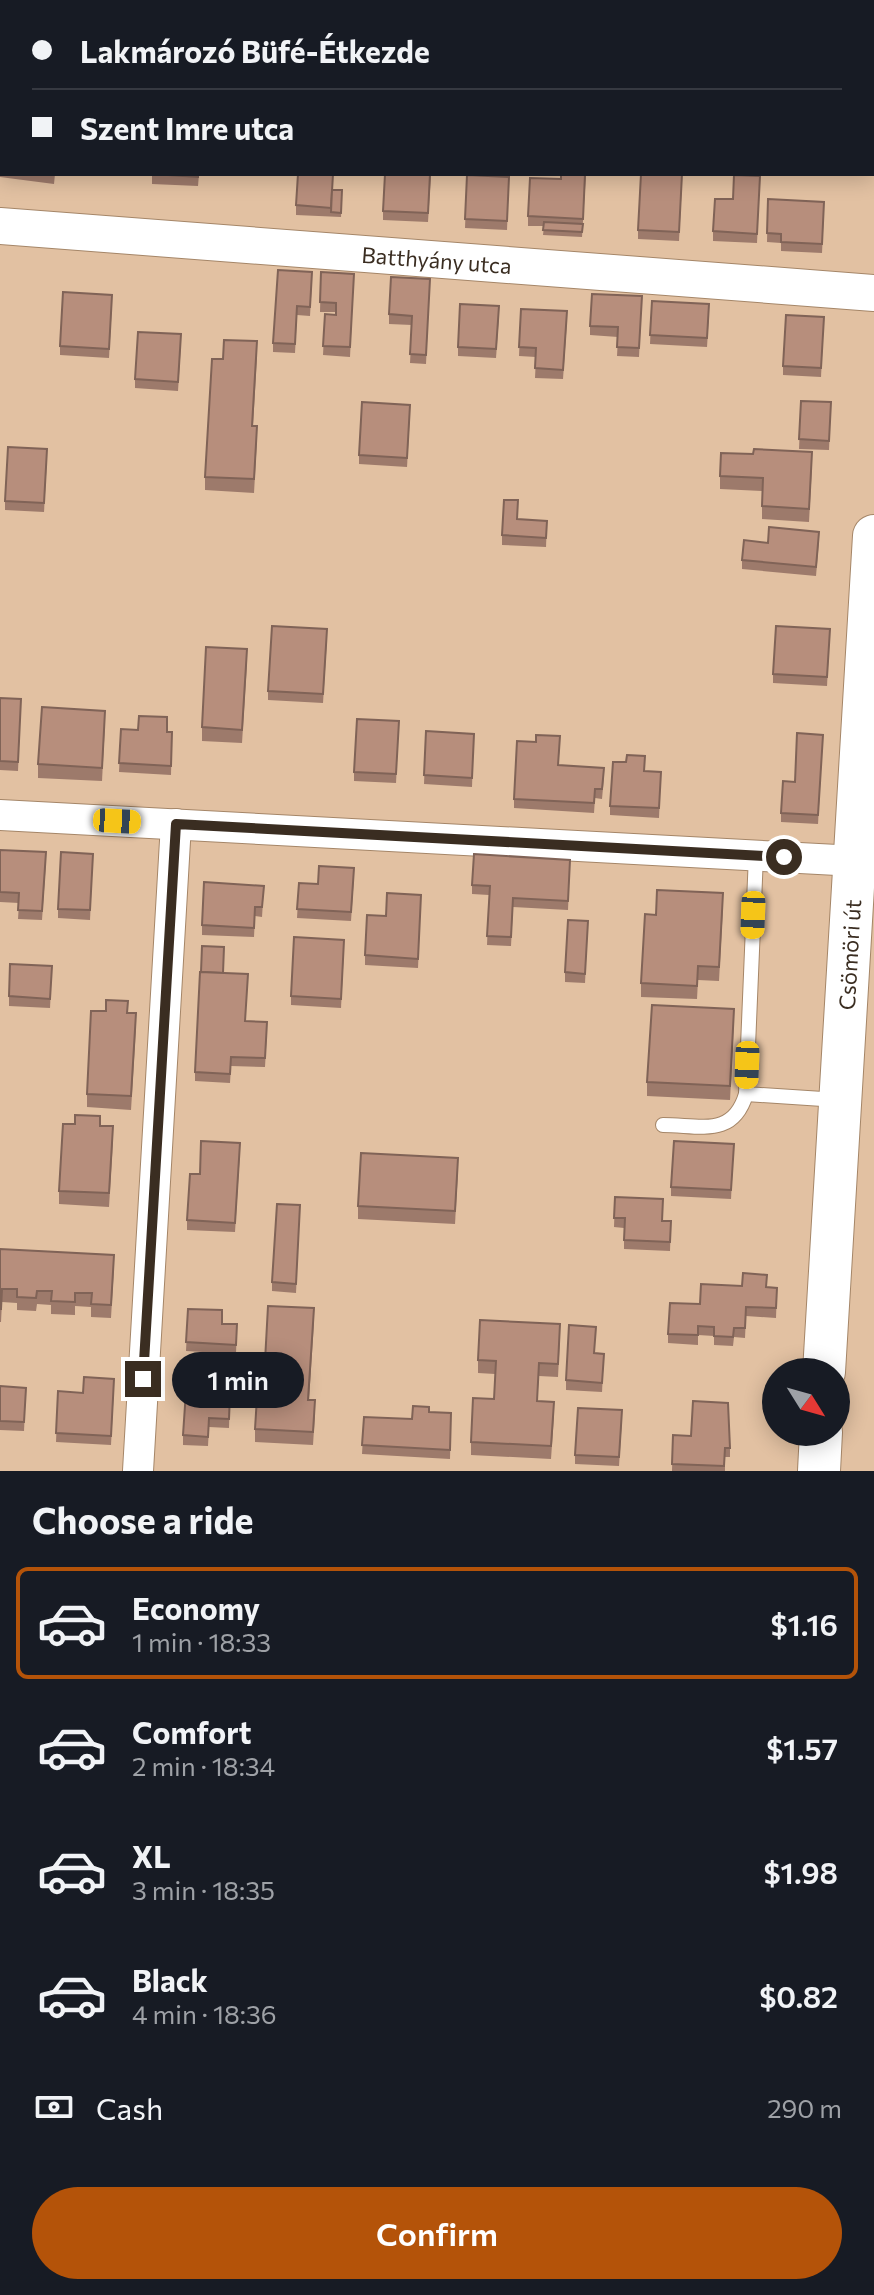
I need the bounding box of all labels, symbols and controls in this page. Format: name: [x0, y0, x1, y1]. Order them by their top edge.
text: Lakmározó Büfé-Étkezde: [80, 32, 430, 69]
text: Szent Imre utca: [80, 109, 294, 146]
street label: Batthyány utca: [361, 240, 513, 279]
car: [92, 808, 142, 834]
route start: [766, 839, 802, 875]
car: [740, 891, 766, 939]
street label: Csömöri út: [832, 899, 866, 1011]
car: [734, 1041, 760, 1089]
callout: 1 min: [171, 1351, 303, 1407]
north arrow: [762, 1358, 850, 1446]
map controls: [762, 1358, 850, 1446]
route end: [125, 1361, 161, 1397]
text: 1 min: [207, 1364, 269, 1395]
text: Choose a ride: [32, 1497, 253, 1541]
icon: car: [36, 1587, 108, 1659]
text: Economy: [132, 1589, 260, 1626]
text: $1.16: [770, 1605, 838, 1642]
text: 1 min · 18:33: [132, 1626, 271, 1657]
icon: car: [36, 1711, 108, 1783]
text: Comfort: [132, 1713, 251, 1750]
text: $1.57: [766, 1729, 838, 1766]
text: 2 min · 18:34: [132, 1750, 275, 1781]
icon: car: [36, 1835, 108, 1907]
text: XL: [132, 1837, 171, 1874]
text: $1.98: [764, 1853, 838, 1890]
text: 3 min · 18:35: [132, 1874, 275, 1905]
icon: car: [36, 1959, 108, 2031]
text: Black: [132, 1961, 208, 1998]
text: $0.82: [759, 1977, 838, 2014]
text: 4 min · 18:36: [132, 1998, 277, 2029]
icon: cash: [32, 2085, 76, 2129]
text: Cash: [96, 2089, 163, 2126]
text: 290 m: [767, 2092, 842, 2123]
button: Confirm: [32, 2187, 842, 2279]

